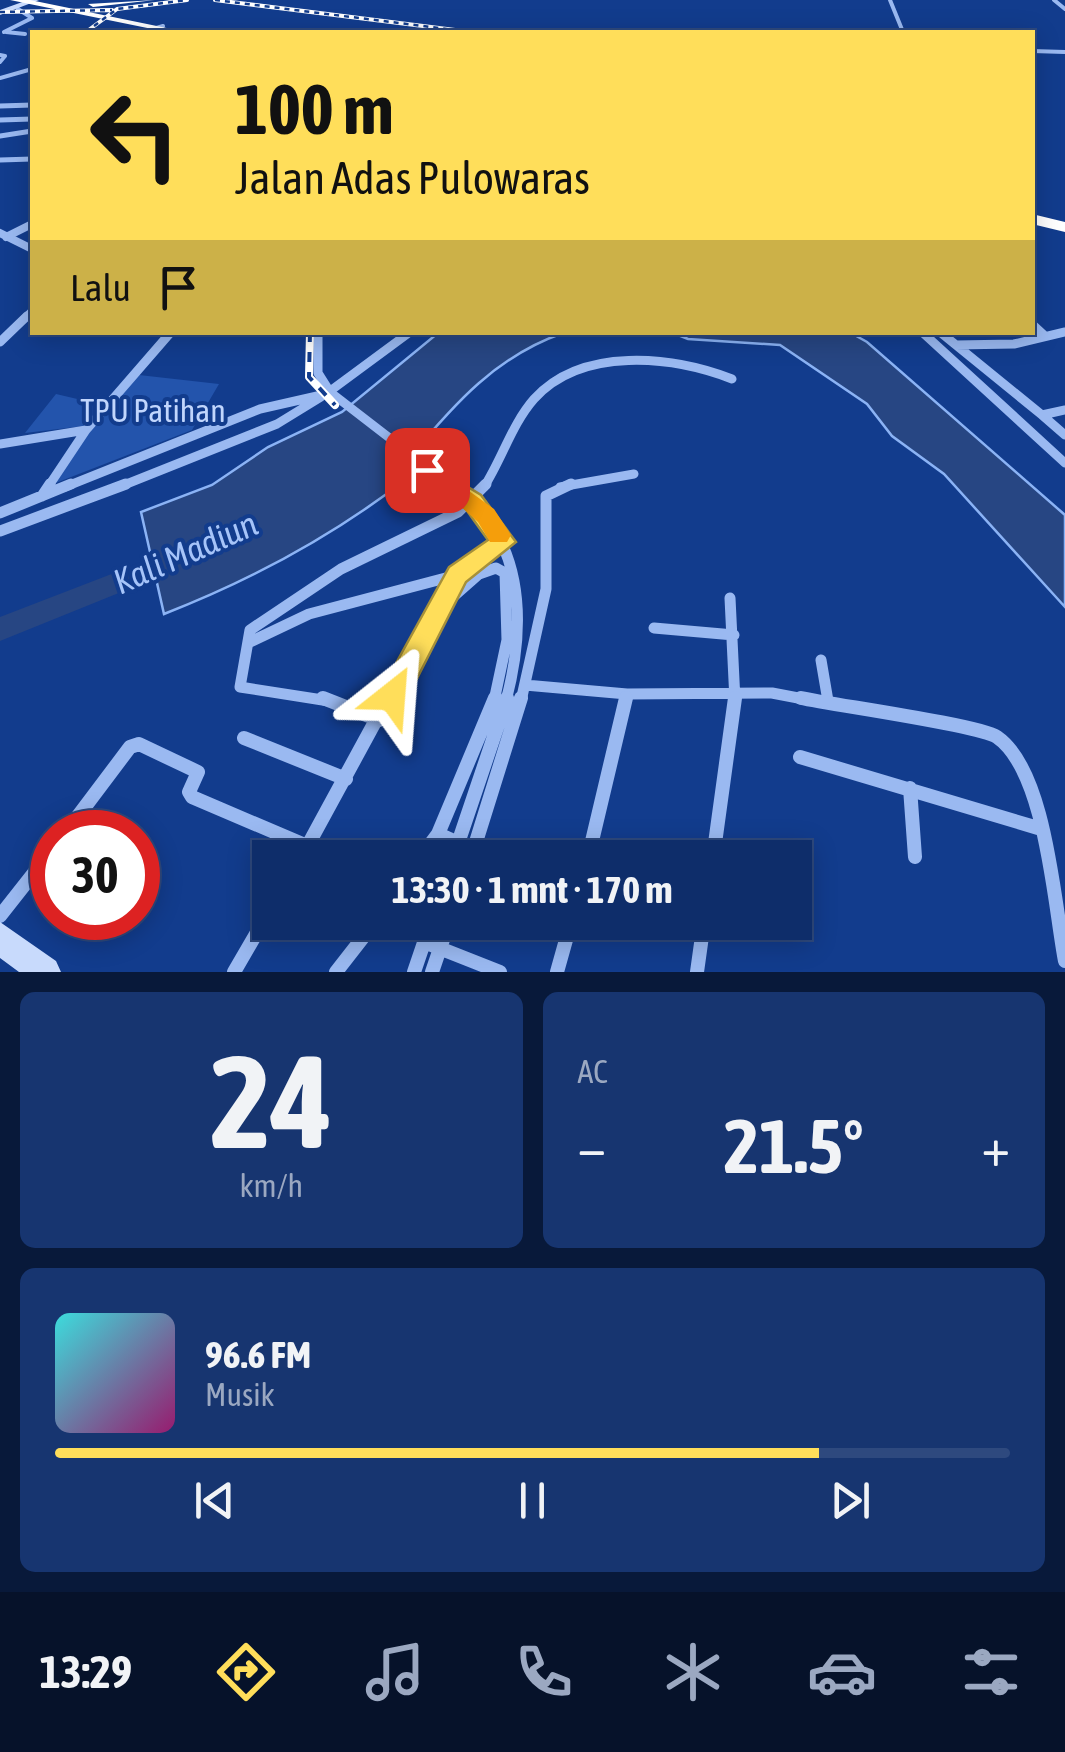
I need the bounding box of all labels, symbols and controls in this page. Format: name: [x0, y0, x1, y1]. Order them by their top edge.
text: 100 m: [235, 69, 394, 149]
icon: left: [70, 70, 200, 200]
text: Jalan Adas Pulowaras: [235, 152, 590, 204]
icon: arrive: [151, 260, 206, 315]
text: Lalu: [70, 266, 131, 309]
park label: TPU Patihan: [80, 392, 226, 429]
pin: [385, 428, 470, 513]
icon: arrive: [400, 443, 455, 498]
water label: Kali Madiun: [107, 503, 263, 601]
position arrow: [340, 644, 444, 748]
speed limit sign: 30: [30, 810, 160, 940]
text: 13:30 · 1 mnt · 170 m: [391, 868, 673, 911]
text: 24: [210, 1027, 332, 1176]
text: AC: [578, 1053, 608, 1090]
text: 21.5°: [724, 1103, 864, 1189]
text: −: [578, 1115, 606, 1178]
text: +: [981, 1115, 1010, 1178]
text: km/h: [240, 1167, 303, 1204]
text: 96.6 FM: [205, 1333, 311, 1376]
text: Musik: [205, 1376, 275, 1413]
icon: previous: [187, 1473, 242, 1528]
icon: pause: [505, 1473, 560, 1528]
icon: next: [823, 1473, 878, 1528]
icon: directions: [211, 1637, 281, 1707]
icon: music: [360, 1637, 430, 1707]
icon: phone: [509, 1637, 579, 1707]
icon: climate: [658, 1637, 728, 1707]
icon: car: [807, 1637, 877, 1707]
icon: filters: [956, 1637, 1026, 1707]
text: 13:29: [39, 1646, 132, 1698]

